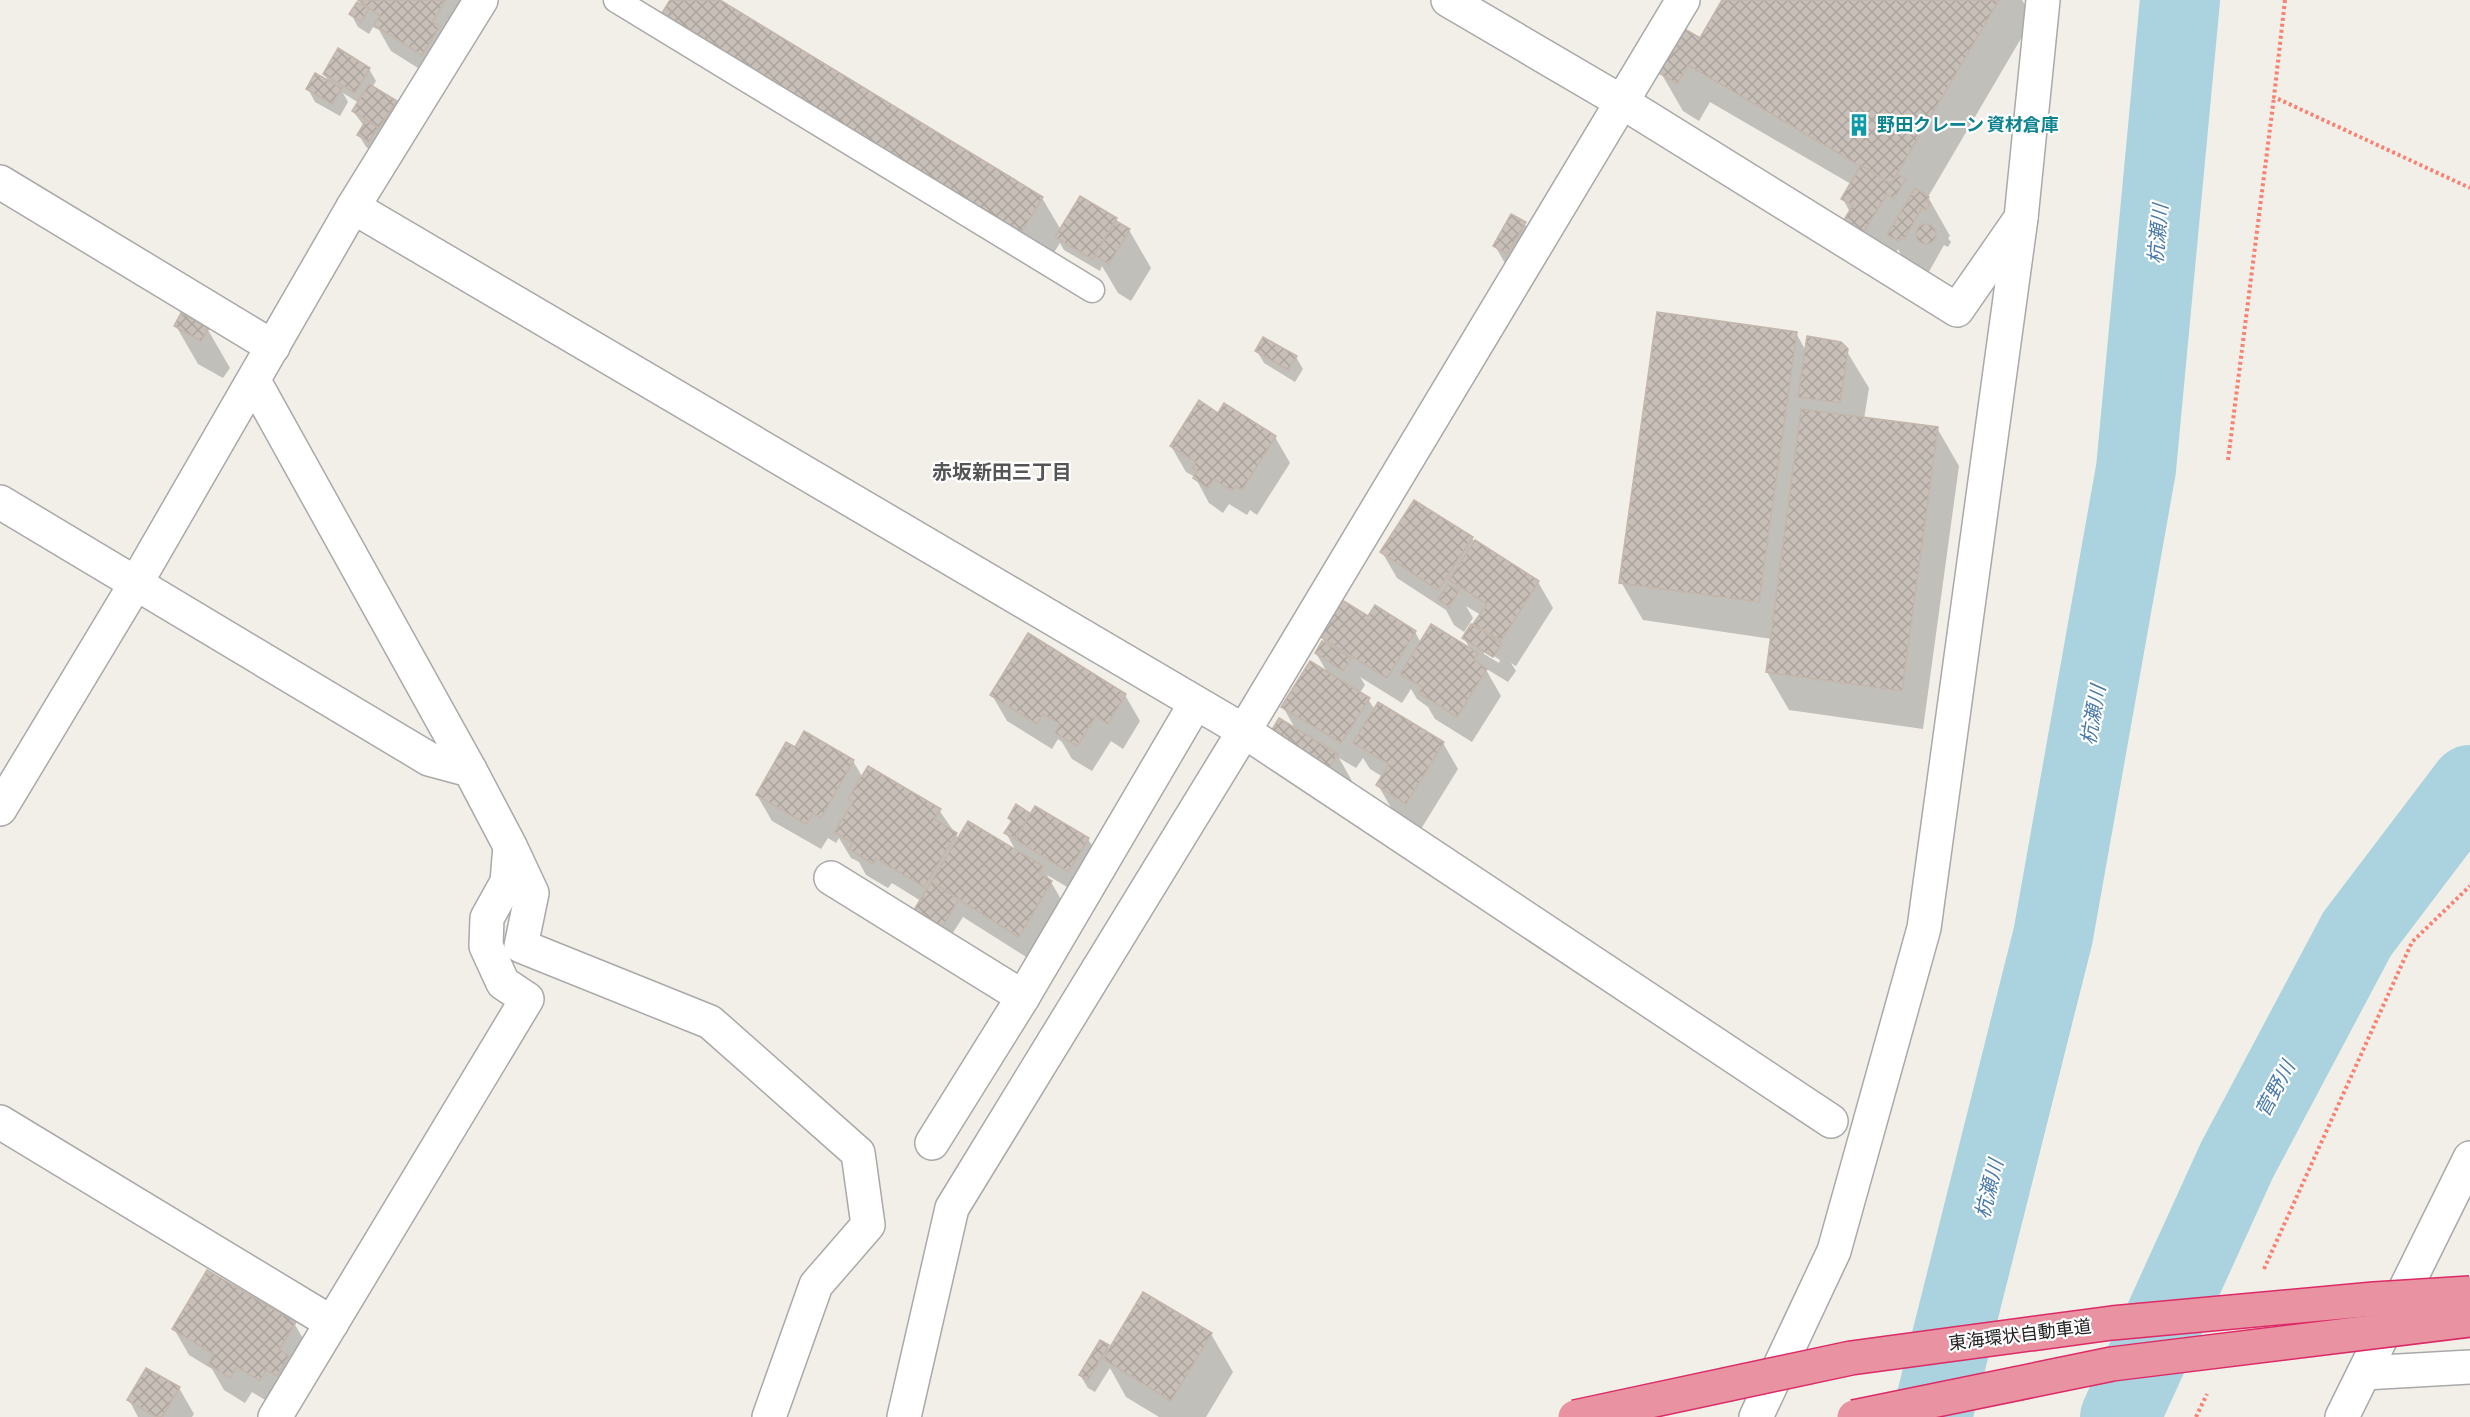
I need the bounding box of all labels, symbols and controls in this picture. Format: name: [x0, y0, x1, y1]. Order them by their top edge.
building icon: 野田クレーン 資材倉庫: [1846, 112, 1872, 138]
place label: 野田クレーン 資材倉庫: [1877, 115, 2059, 135]
water label: 杭瀬川: [2145, 201, 2172, 265]
district label: 赤坂新田三丁目: [932, 462, 1072, 483]
water label: 杭瀬川: [2078, 682, 2109, 746]
water label: 菅野川: [2252, 1056, 2300, 1121]
water label: 杭瀬川: [1972, 1156, 2007, 1221]
street label: 東海環状自動車道: [1947, 1316, 2093, 1354]

